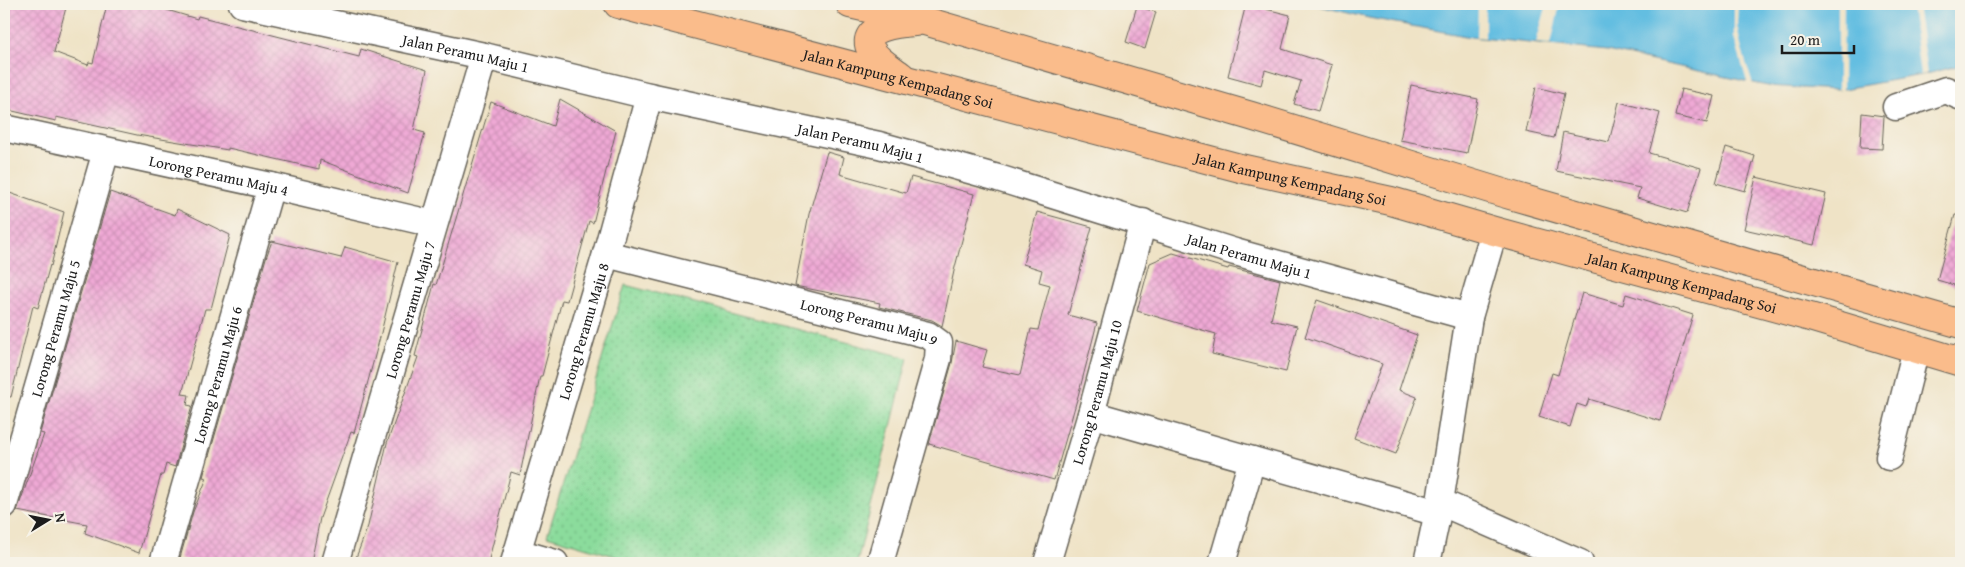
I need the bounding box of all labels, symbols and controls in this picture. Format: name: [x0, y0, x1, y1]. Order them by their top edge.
scale bar: [1782, 22, 1855, 54]
street label: Jalan Peramu Maju 1: [399, 28, 531, 77]
text: 20 m: [1790, 29, 1821, 50]
street label: Jalan Kampung Kempadang Soi: [799, 42, 996, 113]
street label: Jalan Peramu Maju 1: [794, 117, 926, 167]
street label: Jalan Kampung Kempadang Soi: [1191, 146, 1388, 210]
street label: Lorong Peramu Maju 4: [147, 149, 291, 200]
street label: Jalan Peramu Maju 1: [1182, 227, 1314, 283]
street label: Lorong Peramu Maju 7: [379, 239, 440, 381]
street label: Jalan Kampung Kempadang Soi: [1583, 246, 1779, 318]
street label: Lorong Peramu Maju 5: [25, 257, 85, 399]
street label: Lorong Peramu Maju 8: [553, 260, 613, 402]
street label: Lorong Peramu Maju 9: [798, 293, 943, 350]
street label: Lorong Peramu Maju 6: [187, 303, 247, 446]
street label: Lorong Peramu Maju 10: [1066, 317, 1127, 467]
north arrow: [22, 494, 72, 544]
text: N: [50, 511, 72, 525]

